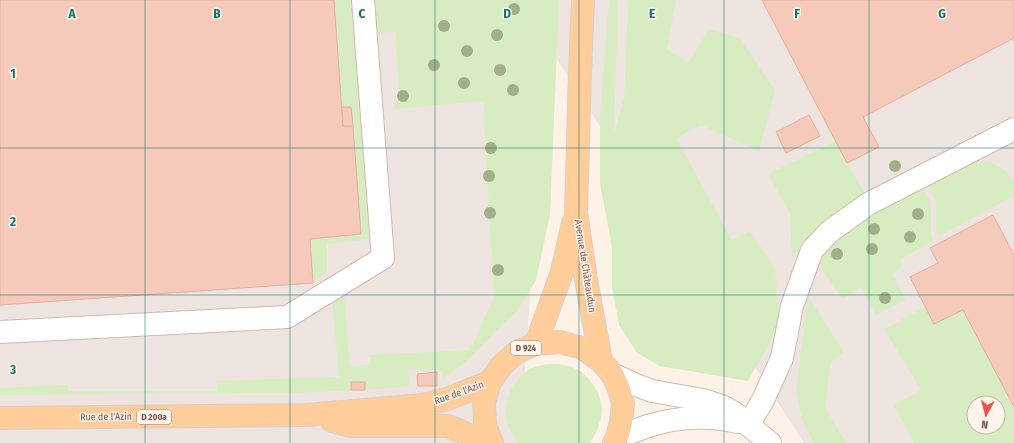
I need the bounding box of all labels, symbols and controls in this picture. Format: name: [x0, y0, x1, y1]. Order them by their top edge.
text: A: [67, 6, 76, 21]
text: B: [213, 6, 221, 21]
text: C: [359, 6, 366, 21]
text: D: [503, 6, 511, 21]
text: E: [649, 6, 655, 21]
text: F: [794, 6, 800, 21]
text: G: [938, 6, 946, 21]
text: 1: [10, 66, 16, 81]
text: 2: [9, 214, 16, 229]
street label: Avenue de Châteaudun: [572, 219, 598, 313]
road number: D 924: [511, 341, 541, 355]
text: 3: [9, 362, 16, 377]
street label: Rue de l'Azin: [433, 378, 485, 408]
north arrow: [966, 395, 1006, 435]
road number: D 200a: [137, 410, 171, 424]
street label: Rue de l'Azin: [80, 411, 132, 423]
text: N: [981, 418, 989, 431]

